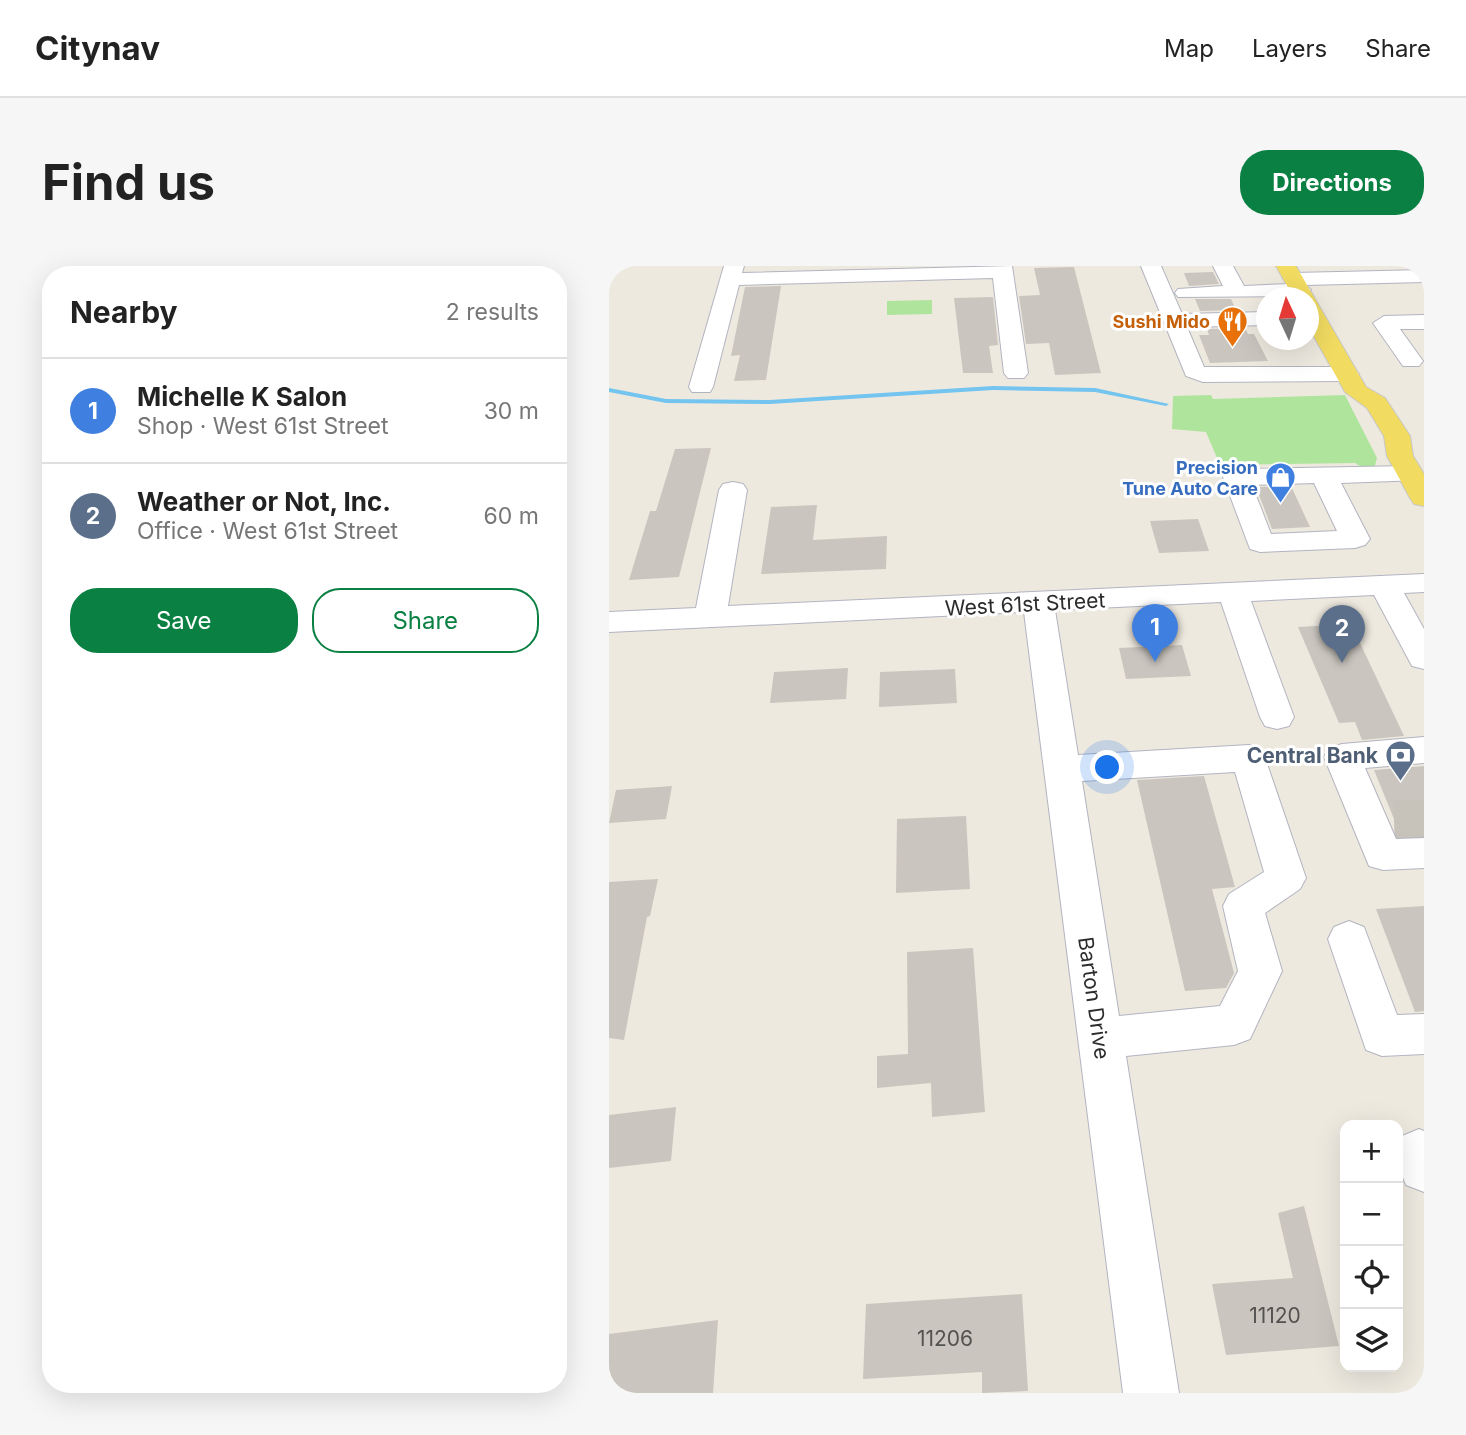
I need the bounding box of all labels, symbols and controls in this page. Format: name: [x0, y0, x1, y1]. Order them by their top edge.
text: Citynav: [35, 28, 160, 68]
text: Map: [1164, 34, 1214, 63]
text: Layers: [1252, 34, 1327, 63]
text: Share: [1365, 34, 1431, 63]
button: Directions: [1240, 150, 1424, 215]
text: Find us: [42, 153, 215, 212]
north arrow: [1256, 287, 1319, 350]
text: Nearby: [70, 294, 178, 330]
text: 2 results: [446, 298, 539, 326]
restaurant icon: Sushi Mido: [1216, 304, 1250, 348]
place label: Sushi Mido: [1113, 311, 1210, 332]
text: Michelle K Salon: [137, 381, 347, 412]
text: 1: [88, 397, 98, 425]
text: 30 m: [484, 397, 539, 425]
text: Shop · West 61st Street: [137, 412, 388, 440]
place label: Precision Tune Auto Care: [1122, 457, 1258, 499]
shop icon: Precision Tune Auto Care: [1264, 460, 1298, 504]
text: Weather or Not, Inc.: [137, 486, 391, 517]
text: 2: [86, 502, 100, 530]
text: 60 m: [484, 502, 539, 530]
text: Office · West 61st Street: [137, 517, 398, 545]
street label: West 61st Street: [944, 587, 1106, 621]
button: Save: [70, 588, 298, 653]
button: Share: [312, 588, 539, 653]
pin: 1: [1132, 604, 1178, 662]
pin: 2: [1319, 605, 1365, 663]
bank icon: Central Bank: [1384, 738, 1418, 782]
place label: Central Bank: [1247, 743, 1379, 768]
your location: [1090, 750, 1124, 784]
street label: Barton Drive: [1073, 935, 1115, 1061]
map controls: [1340, 1120, 1403, 1372]
button: +: [1340, 1120, 1403, 1183]
button: −: [1340, 1183, 1403, 1246]
button: locate: [1340, 1246, 1403, 1309]
house number: 11120: [1249, 1303, 1301, 1328]
button: layers: [1340, 1309, 1403, 1372]
house number: 11206: [917, 1326, 973, 1351]

